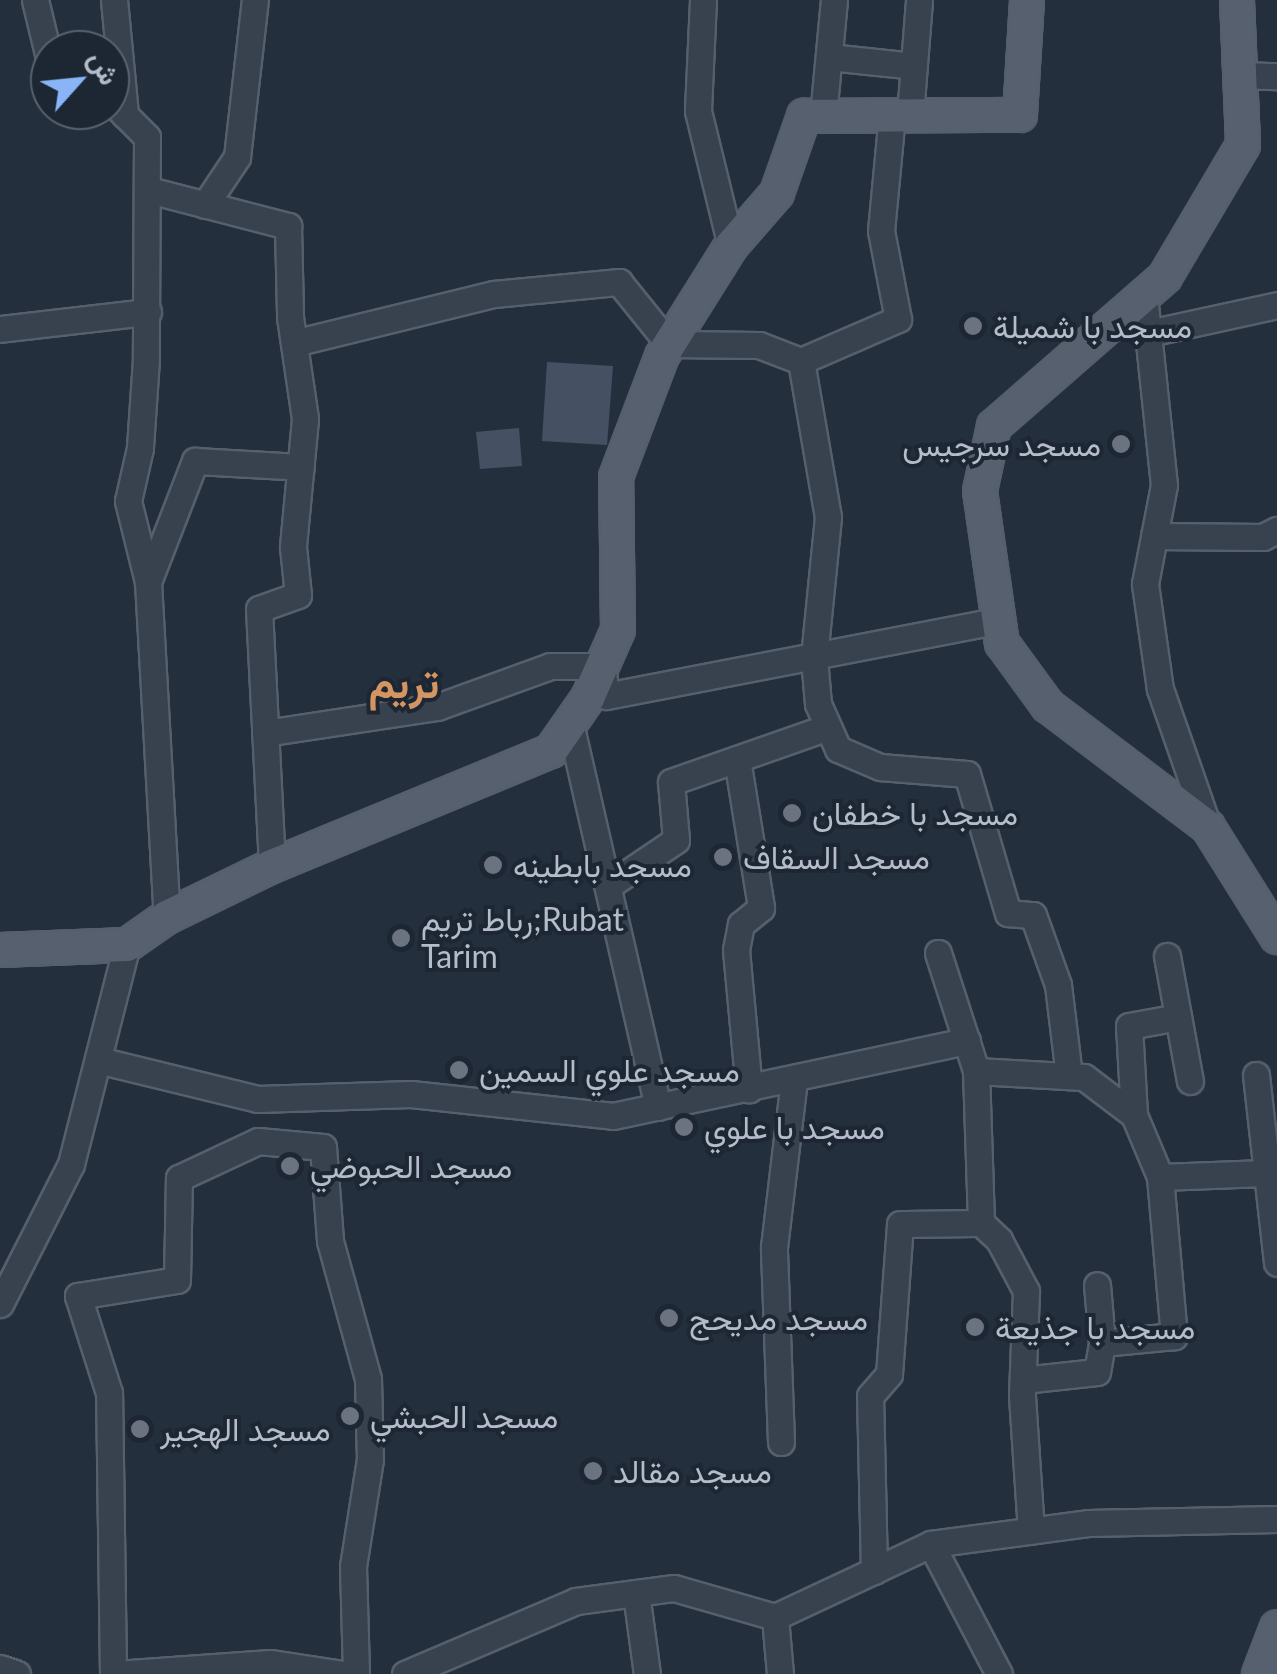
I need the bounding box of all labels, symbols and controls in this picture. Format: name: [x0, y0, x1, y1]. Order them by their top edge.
north arrow: [30, 30, 130, 130]
text: ش: [82, 45, 128, 90]
place label: مسجد با شميلة: [993, 307, 1192, 345]
marker: مسجد با شميلة: [962, 315, 984, 337]
place label: مسجد سرجيس: [902, 425, 1101, 463]
marker: مسجد سرجيس: [1110, 433, 1132, 455]
district label: تريم: [369, 657, 439, 707]
place label: مسجد با خطفان: [812, 794, 1018, 832]
marker: مسجد با خطفان: [781, 802, 803, 824]
place label: مسجد السقاف: [743, 838, 930, 876]
place label: مسجد بابطينه: [513, 846, 692, 884]
marker: مسجد السقاف: [712, 846, 734, 868]
marker: مسجد بابطينه: [482, 854, 504, 876]
place label: رباط تريم;Rubat Tarim: [421, 901, 624, 976]
marker: رباط تريم;Rubat Tarim: [390, 927, 412, 949]
place label: مسجد علوي السمين: [479, 1051, 740, 1089]
marker: مسجد علوي السمين: [448, 1059, 470, 1081]
place label: مسجد با علوي: [704, 1108, 885, 1146]
marker: مسجد با علوي: [673, 1116, 695, 1138]
place label: مسجد الحبوضي: [310, 1147, 512, 1185]
marker: مسجد الحبوضي: [279, 1155, 301, 1177]
place label: مسجد مديحج: [689, 1299, 868, 1337]
marker: مسجد مديحج: [658, 1307, 680, 1329]
place label: مسجد با جذيعة: [995, 1308, 1195, 1346]
marker: مسجد با جذيعة: [964, 1316, 986, 1338]
place label: مسجد الحبشي: [370, 1397, 558, 1435]
marker: مسجد الحبشي: [339, 1405, 361, 1427]
place label: مسجد الهجير: [160, 1410, 331, 1448]
marker: مسجد الهجير: [129, 1418, 151, 1440]
place label: مسجد مقالد: [613, 1452, 772, 1490]
marker: مسجد مقالد: [582, 1460, 604, 1482]

